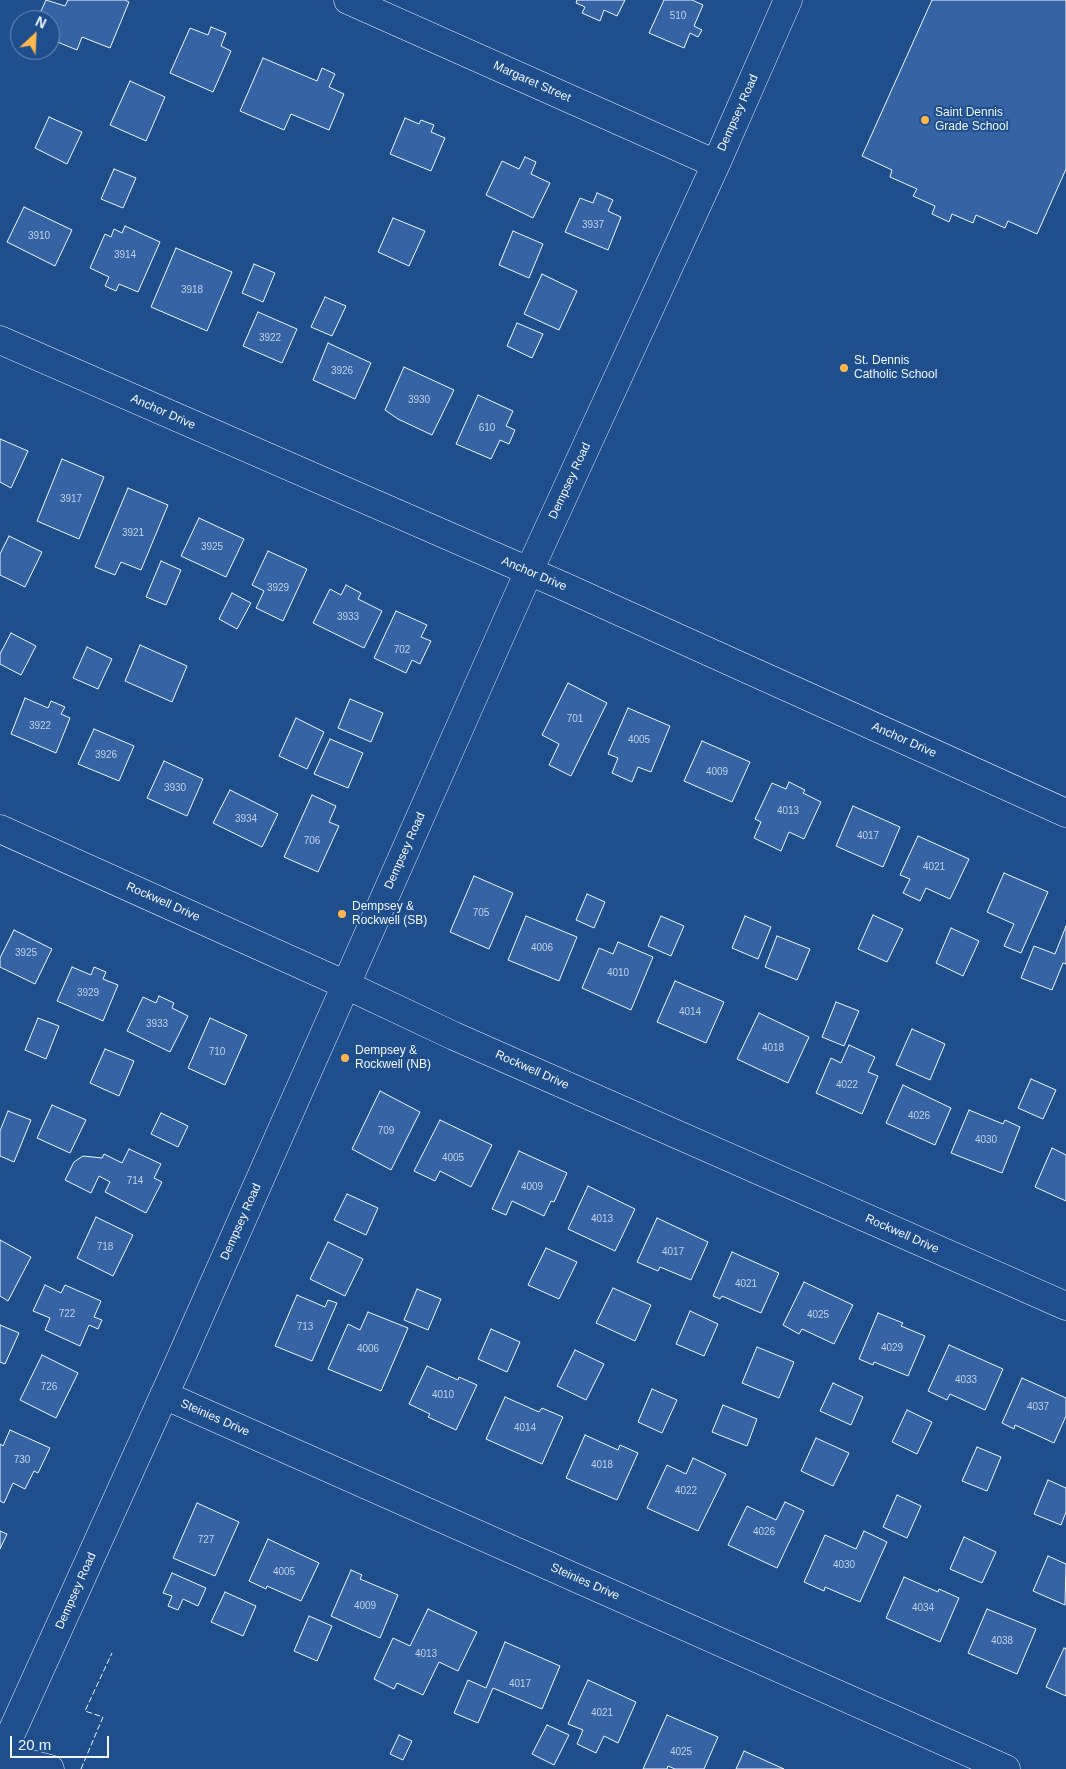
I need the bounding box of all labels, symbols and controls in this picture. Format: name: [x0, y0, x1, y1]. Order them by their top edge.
north arrow: [10, 10, 60, 60]
house number: 510: [670, 10, 686, 22]
text: N: [33, 13, 49, 32]
street label: Margaret Street: [491, 58, 573, 106]
street label: Dempsey Road: [715, 72, 761, 154]
place label: Saint Dennis Grade School: [935, 106, 1008, 134]
marker: Saint Dennis Grade School: [919, 114, 931, 126]
house number: 3937: [582, 219, 604, 231]
house number: 3910: [28, 230, 50, 242]
house number: 3914: [114, 249, 136, 261]
house number: 3918: [181, 284, 203, 296]
house number: 3922: [259, 332, 281, 344]
place label: St. Dennis Catholic School: [854, 354, 937, 382]
marker: St. Dennis Catholic School: [838, 362, 850, 374]
house number: 3926: [331, 365, 353, 377]
street label: Anchor Drive: [128, 391, 198, 433]
house number: 3930: [408, 394, 430, 406]
house number: 610: [479, 422, 495, 434]
street label: Dempsey Road: [546, 440, 594, 522]
house number: 3917: [60, 493, 82, 505]
house number: 3921: [122, 527, 144, 539]
house number: 3925: [201, 541, 223, 553]
street label: Anchor Drive: [499, 554, 569, 594]
house number: 3929: [267, 582, 289, 594]
house number: 3933: [337, 611, 359, 623]
house number: 702: [394, 644, 410, 656]
house number: 701: [567, 713, 583, 725]
street label: Anchor Drive: [869, 719, 939, 761]
house number: 3922: [29, 720, 51, 732]
house number: 4005: [628, 734, 650, 746]
house number: 3926: [95, 749, 117, 761]
house number: 4009: [706, 766, 728, 778]
house number: 3930: [164, 782, 186, 794]
house number: 4013: [777, 805, 799, 817]
street label: Dempsey Road: [382, 810, 428, 892]
house number: 3934: [235, 813, 257, 825]
house number: 4017: [857, 830, 879, 842]
house number: 706: [304, 835, 320, 847]
house number: 4021: [923, 861, 945, 873]
street label: Rockwell Drive: [124, 879, 202, 925]
place label: Dempsey & Rockwell (SB): [352, 900, 427, 928]
house number: 705: [473, 907, 489, 919]
marker: Dempsey & Rockwell (SB): [336, 908, 348, 920]
house number: 4006: [531, 942, 553, 954]
house number: 3925: [15, 947, 37, 959]
house number: 4010: [607, 967, 629, 979]
house number: 3929: [77, 987, 99, 999]
house number: 4014: [679, 1006, 701, 1018]
house number: 3933: [146, 1018, 168, 1030]
house number: 4018: [762, 1042, 784, 1054]
place label: Dempsey & Rockwell (NB): [355, 1044, 431, 1072]
house number: 710: [209, 1046, 225, 1058]
street label: Rockwell Drive: [493, 1047, 571, 1093]
marker: Dempsey & Rockwell (NB): [339, 1052, 351, 1064]
house number: 4022: [836, 1079, 858, 1091]
house number: 4026: [908, 1110, 930, 1122]
house number: 709: [378, 1125, 394, 1137]
house number: 4030: [975, 1134, 997, 1146]
house number: 4005: [442, 1152, 464, 1164]
house number: 714: [127, 1175, 143, 1187]
street label: Dempsey Road: [218, 1181, 264, 1263]
house number: 4009: [521, 1181, 543, 1193]
street label: Rockwell Drive: [863, 1211, 941, 1257]
house number: 4013: [591, 1213, 613, 1225]
house number: 718: [97, 1241, 113, 1253]
house number: 4017: [662, 1246, 684, 1258]
house number: 4021: [735, 1278, 757, 1290]
house number: 722: [59, 1308, 75, 1320]
house number: 4025: [807, 1309, 829, 1321]
house number: 713: [297, 1321, 313, 1333]
house number: 4029: [881, 1342, 903, 1354]
house number: 4006: [357, 1343, 379, 1355]
house number: 4033: [955, 1374, 977, 1386]
house number: 726: [41, 1381, 57, 1393]
house number: 4010: [432, 1389, 454, 1401]
street label: Steinies Drive: [178, 1396, 252, 1440]
house number: 4037: [1027, 1401, 1049, 1413]
house number: 4014: [514, 1422, 536, 1434]
house number: 730: [14, 1454, 30, 1466]
house number: 4018: [591, 1459, 613, 1471]
house number: 4022: [675, 1485, 697, 1497]
house number: 4026: [753, 1526, 775, 1538]
house number: 727: [198, 1534, 214, 1546]
street label: Dempsey Road: [53, 1550, 99, 1632]
house number: 4030: [833, 1559, 855, 1571]
street label: Steinies Drive: [548, 1560, 622, 1604]
house number: 4005: [273, 1566, 295, 1578]
house number: 4009: [354, 1600, 376, 1612]
house number: 4034: [912, 1602, 934, 1614]
house number: 4038: [991, 1635, 1013, 1647]
house number: 4013: [415, 1648, 437, 1660]
house number: 4017: [509, 1678, 531, 1690]
house number: 4021: [591, 1707, 613, 1719]
scale bar: [12, 1726, 111, 1758]
text: 20 m: [18, 1736, 51, 1753]
house number: 4025: [670, 1746, 692, 1758]

